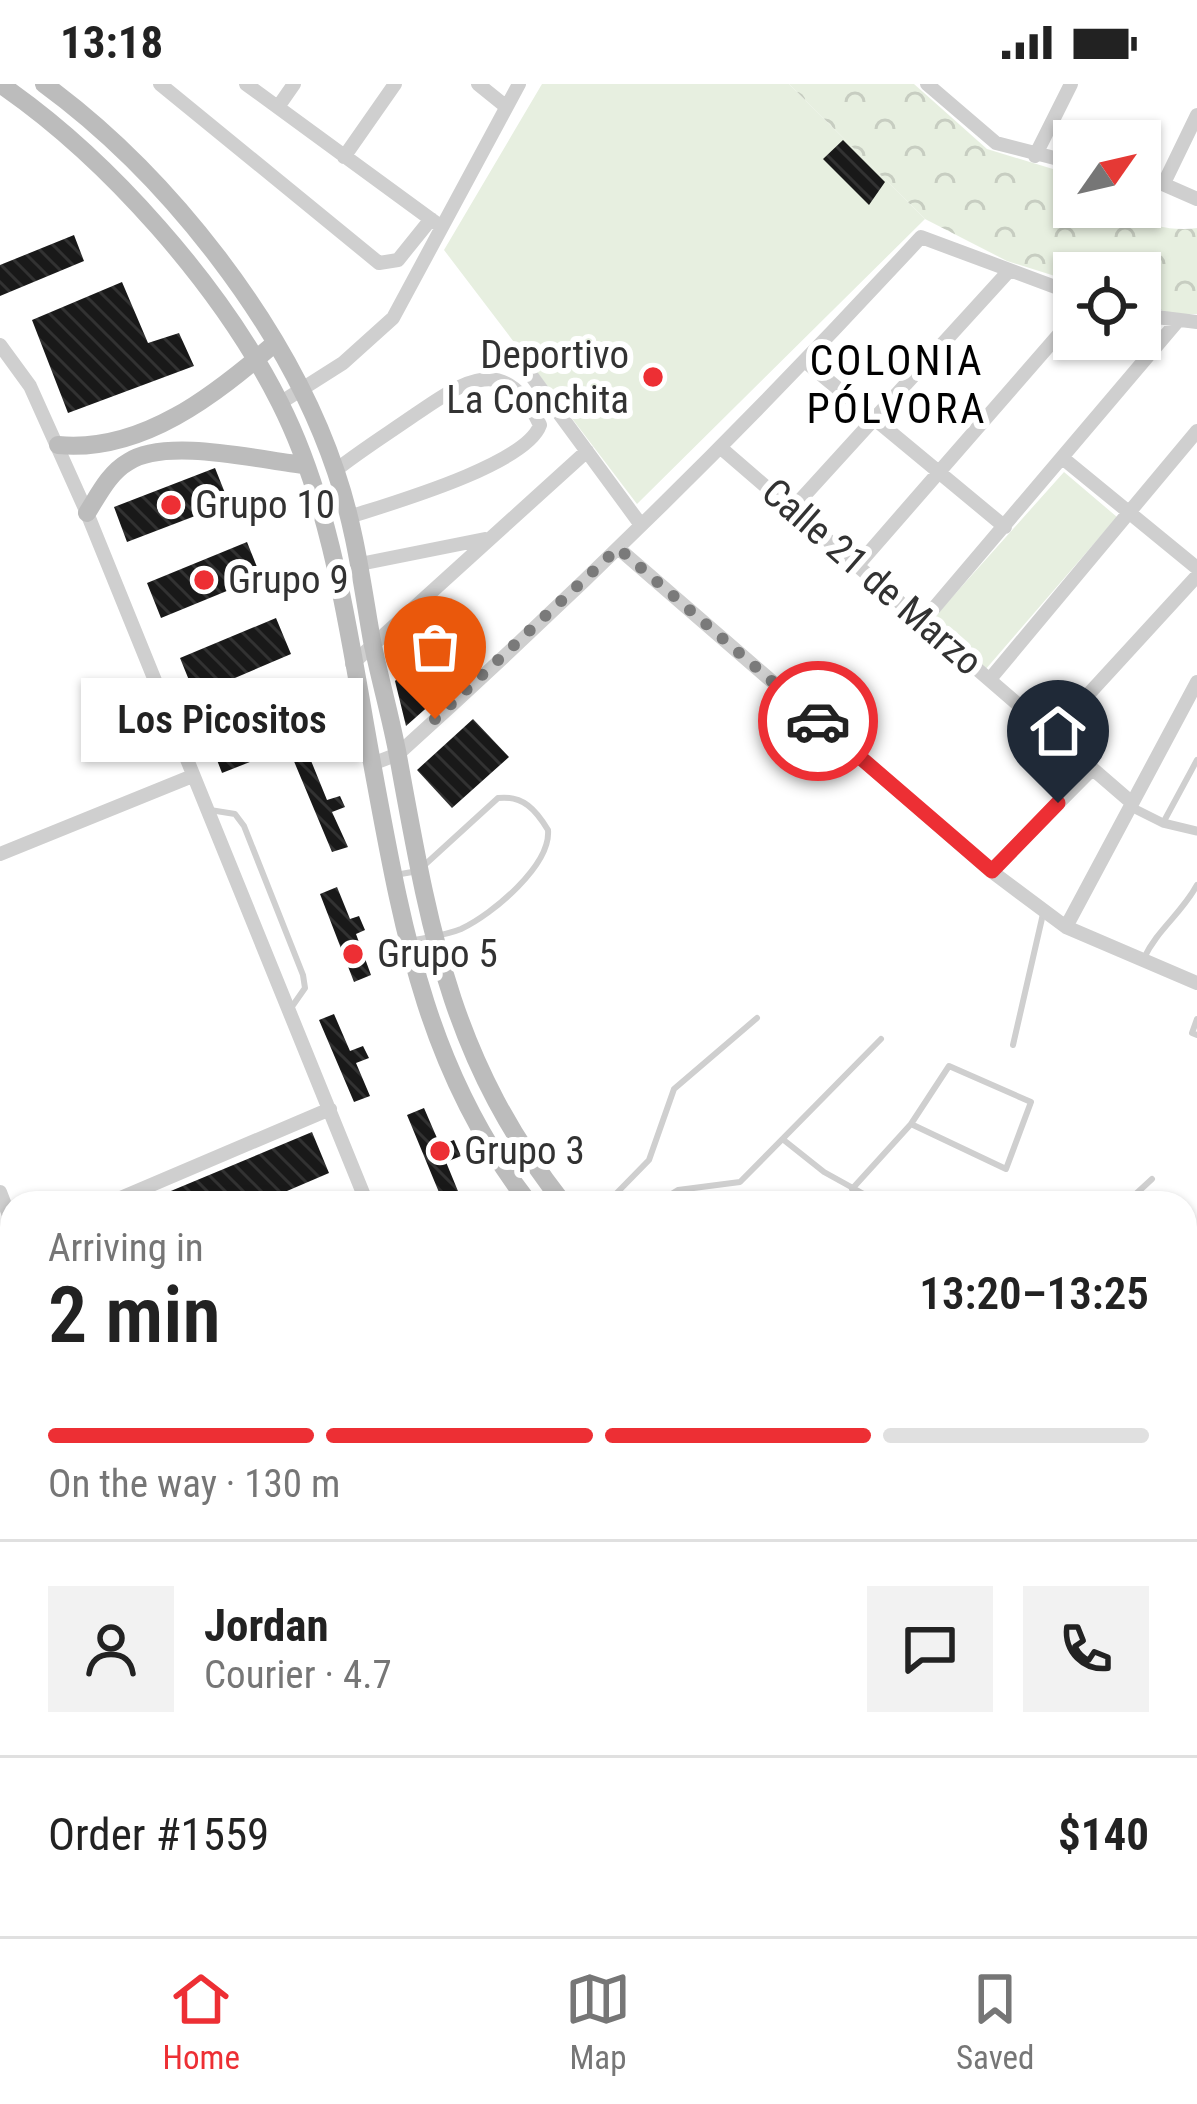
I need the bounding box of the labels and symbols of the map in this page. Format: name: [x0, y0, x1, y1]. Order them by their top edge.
north arrow: [1053, 120, 1161, 228]
place label: Deportivo La Conchita: [446, 332, 629, 423]
district label: COLONIA PÓLVORA: [807, 336, 987, 433]
marker: Deportivo La Conchita: [640, 364, 666, 390]
street label: Calle 21 de Marzo: [753, 469, 991, 685]
place label: Grupo 10: [195, 482, 335, 528]
marker: Grupo 10: [158, 492, 184, 518]
place label: Grupo 9: [228, 557, 349, 603]
marker: Grupo 9: [191, 567, 217, 593]
pin: [384, 596, 486, 719]
courier: [758, 661, 878, 781]
callout: Los Picositos: [81, 677, 363, 761]
pin: [1007, 680, 1109, 803]
place label: Grupo 5: [377, 931, 498, 977]
marker: Grupo 5: [340, 941, 366, 967]
place label: Grupo 3: [464, 1128, 585, 1174]
marker: Grupo 3: [427, 1138, 453, 1164]

